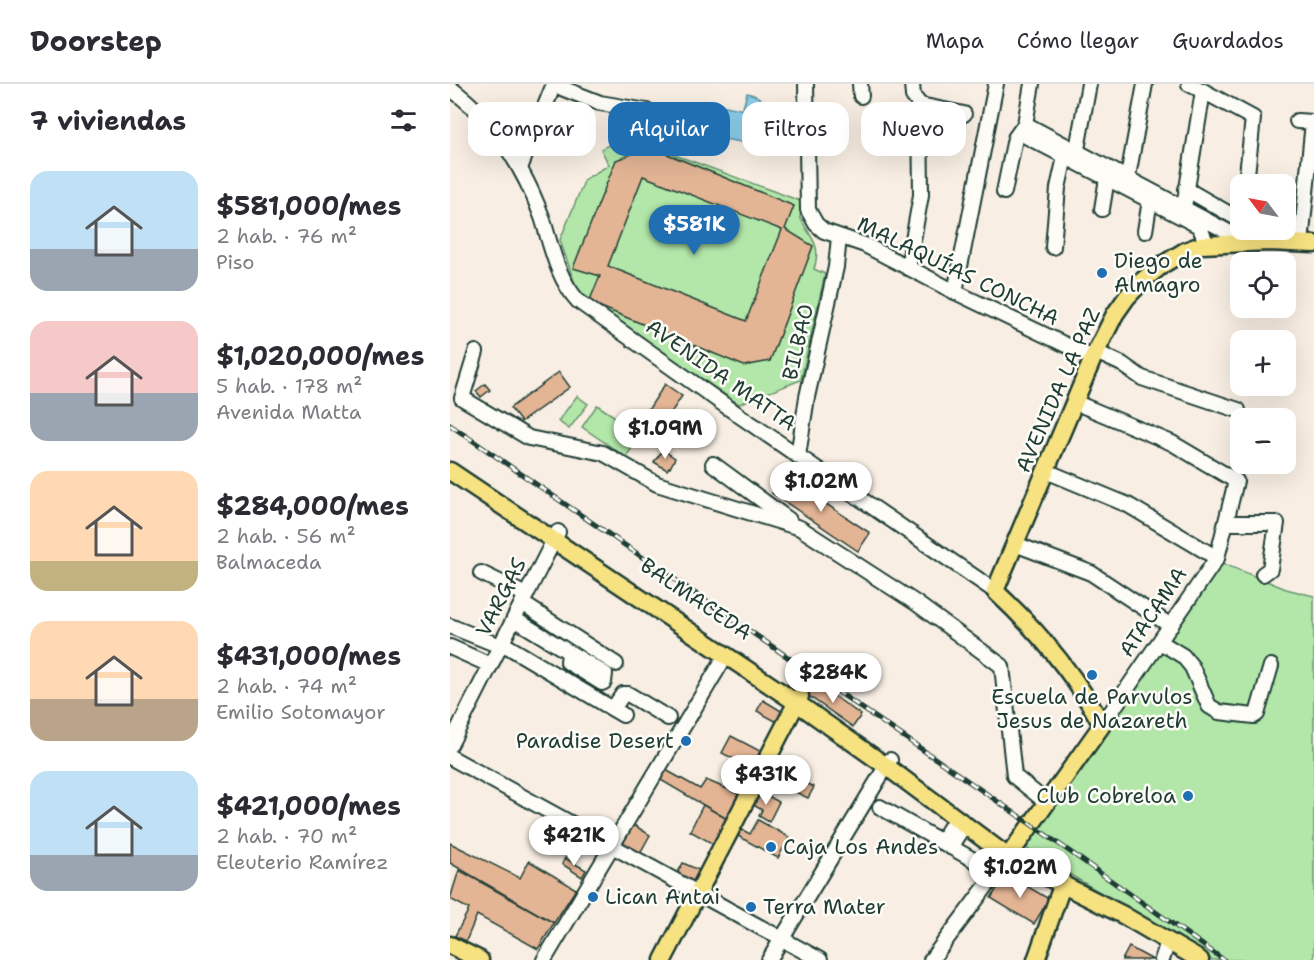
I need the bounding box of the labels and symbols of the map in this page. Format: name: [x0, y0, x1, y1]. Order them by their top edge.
north arrow: [1230, 174, 1296, 240]
pin: $581K: [652, 205, 736, 256]
street label: MALAQUÍAS CONCHA: [852, 209, 1064, 332]
place label: Diego de Almagro: [1114, 247, 1203, 299]
marker: Diego de Almagro: [1095, 266, 1109, 280]
street label: BILBAO: [776, 301, 820, 383]
street label: AVENIDA LA PAZ: [1009, 303, 1107, 477]
street label: AVENIDA MATTA: [640, 313, 802, 437]
pin: $1.09M: [616, 409, 714, 460]
pin: $1.02M: [772, 462, 870, 513]
street label: BALMACEDA: [635, 551, 757, 647]
street label: VARGAS: [469, 553, 533, 641]
street label: ATACAMA: [1113, 562, 1193, 662]
pin: $284K: [791, 653, 875, 704]
marker: Escuela de Parvulos Jesus de Nazareth: [1085, 668, 1099, 682]
place label: Escuela de Parvulos Jesus de Nazareth: [991, 683, 1193, 735]
place label: Paradise Desert: [516, 727, 674, 755]
marker: Paradise Desert: [679, 734, 693, 748]
pin: $431K: [724, 755, 808, 806]
place label: Club Cobreloa: [1036, 782, 1176, 810]
marker: Club Cobreloa: [1181, 789, 1195, 803]
pin: $421K: [532, 816, 616, 867]
place label: Caja Los Andes: [783, 833, 938, 861]
marker: Caja Los Andes: [764, 840, 778, 854]
pin: $1.02M: [971, 848, 1069, 899]
place label: Lican Antai: [605, 883, 720, 911]
marker: Lican Antai: [586, 890, 600, 904]
place label: Terra Mater: [763, 893, 886, 921]
marker: Terra Mater: [744, 900, 758, 914]

